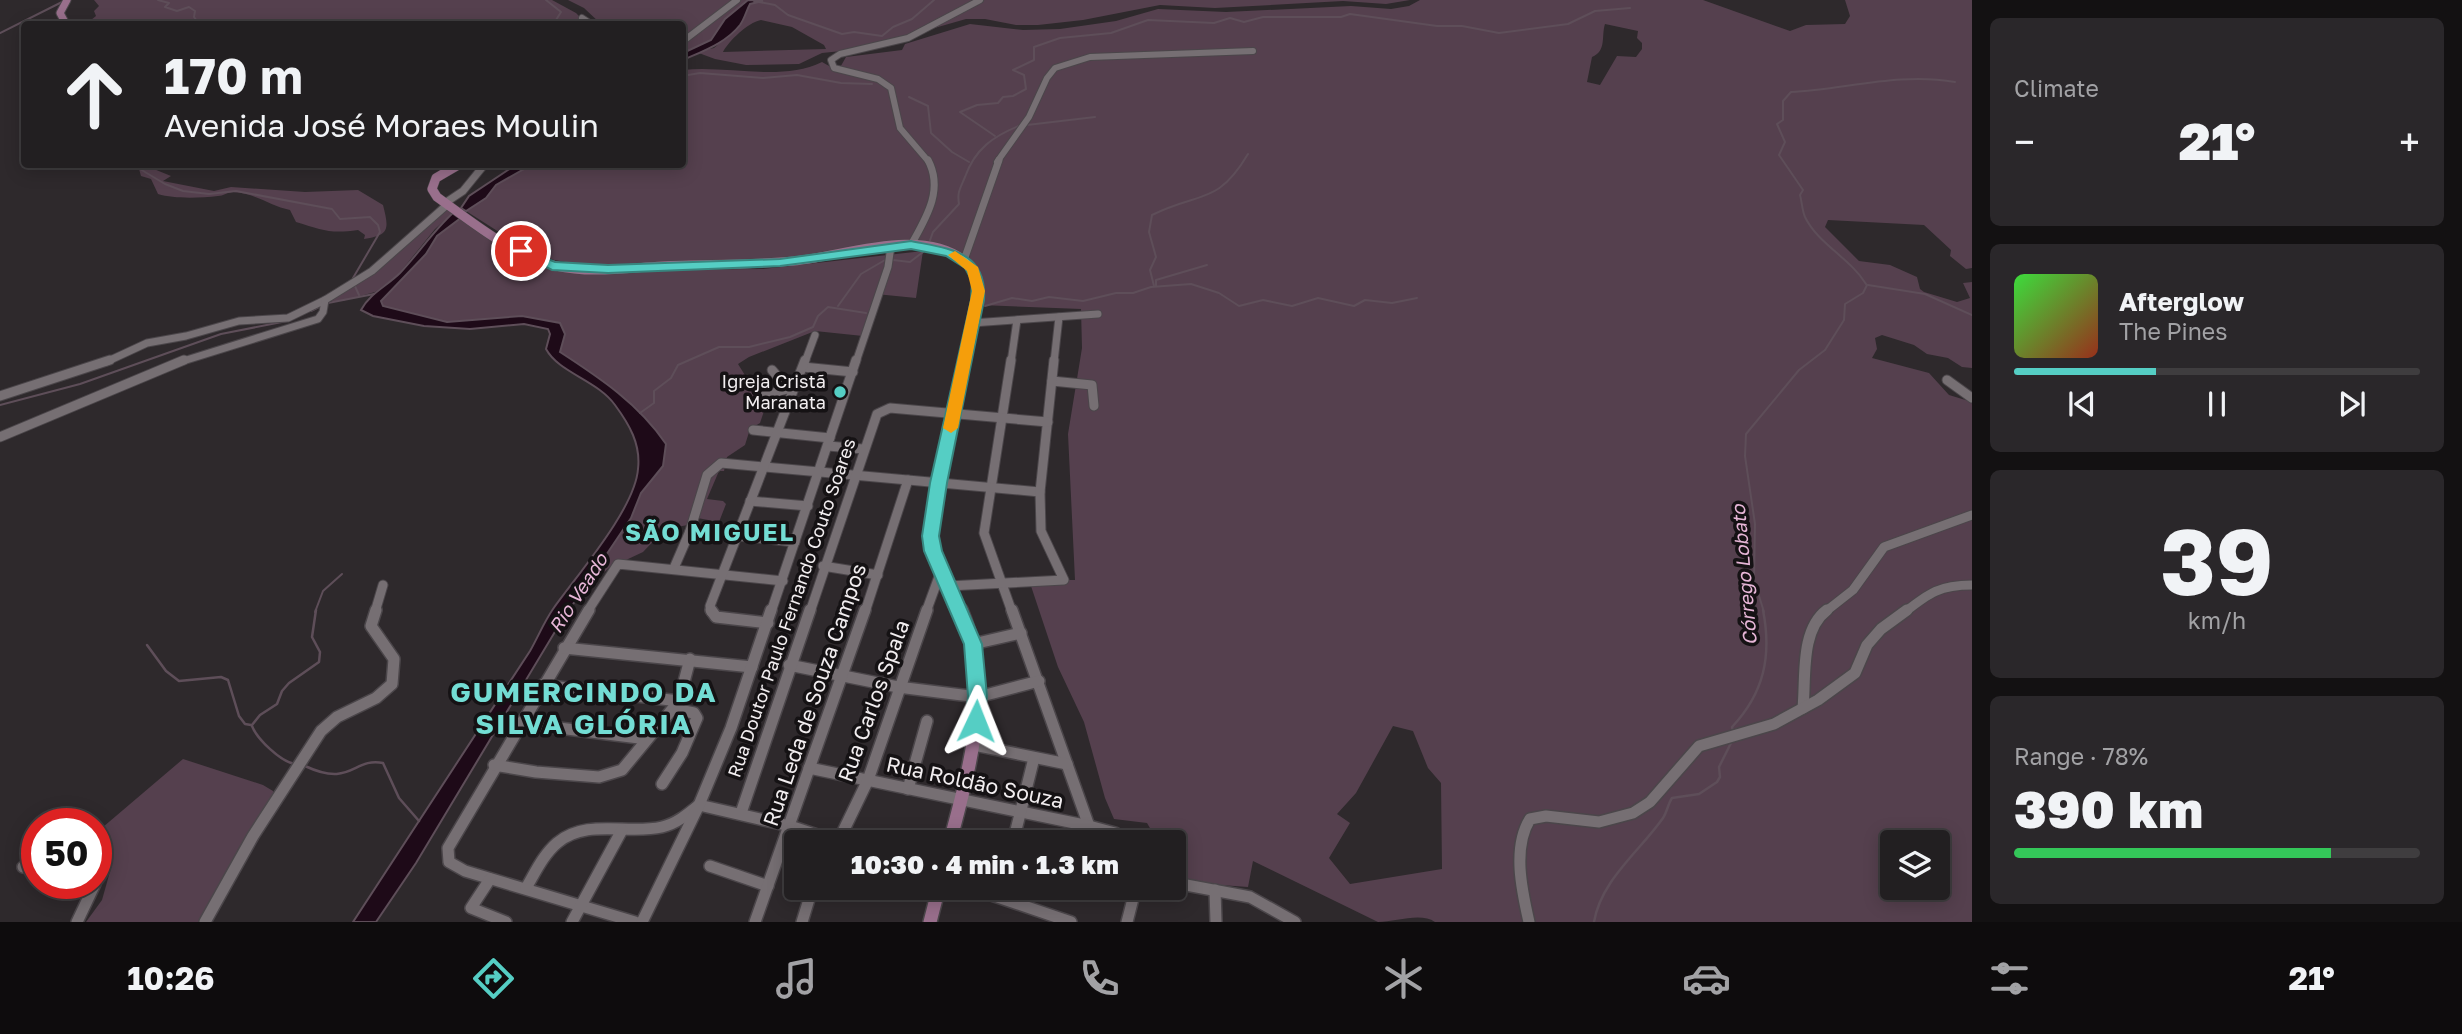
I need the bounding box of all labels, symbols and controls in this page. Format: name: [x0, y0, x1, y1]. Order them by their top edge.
text: 170 m: [164, 46, 303, 105]
icon: ahead: [49, 49, 140, 140]
text: Climate: [2014, 74, 2099, 102]
text: Avenida José Moraes Moulin: [164, 106, 599, 144]
text: 21°: [2179, 109, 2255, 171]
text: −: [2014, 119, 2035, 164]
text: +: [2399, 119, 2420, 164]
pin: [491, 221, 551, 281]
icon: arrive: [502, 232, 540, 270]
text: Afterglow: [2119, 286, 2244, 317]
text: The Pines: [2119, 317, 2227, 345]
place label: Igreja Cristã Maranata: [722, 370, 826, 413]
marker: Igreja Cristã Maranata: [832, 384, 848, 400]
icon: previous: [2063, 385, 2101, 423]
icon: pause: [2198, 385, 2236, 423]
icon: next: [2333, 385, 2371, 423]
street label: Rua Doutor Paulo Fernando Couto Soares: [723, 435, 860, 780]
water label: Córrego Lobato: [1726, 502, 1761, 646]
text: 39: [2160, 506, 2274, 615]
district label: SÃO MIGUEL: [625, 517, 795, 546]
water label: Rio Veado: [543, 547, 613, 637]
street label: Rua Leda de Souza Campos: [757, 560, 871, 829]
text: km/h: [2188, 606, 2246, 634]
street label: Rua Carlos Spala: [832, 616, 914, 785]
district label: GUMERCINDO DA SILVA GLÓRIA: [450, 675, 718, 740]
position arrow: [939, 684, 1013, 758]
text: Range · 78%: [2014, 742, 2148, 770]
street label: Rua Roldão Souza: [884, 751, 1066, 814]
text: 390 km: [2014, 777, 2203, 839]
speed limit sign: 50: [21, 808, 112, 899]
map controls: [1880, 830, 1950, 900]
button: layers: [1880, 830, 1950, 900]
text: 10:30 · 4 min · 1.3 km: [851, 849, 1119, 880]
icon: directions: [469, 954, 518, 1003]
icon: music: [772, 954, 821, 1003]
icon: phone: [1075, 954, 1124, 1003]
icon: climate: [1379, 954, 1428, 1003]
icon: car: [1682, 954, 1731, 1003]
icon: filters: [1985, 954, 2034, 1003]
text: 10:26: [127, 959, 215, 997]
text: 21°: [2288, 959, 2335, 997]

